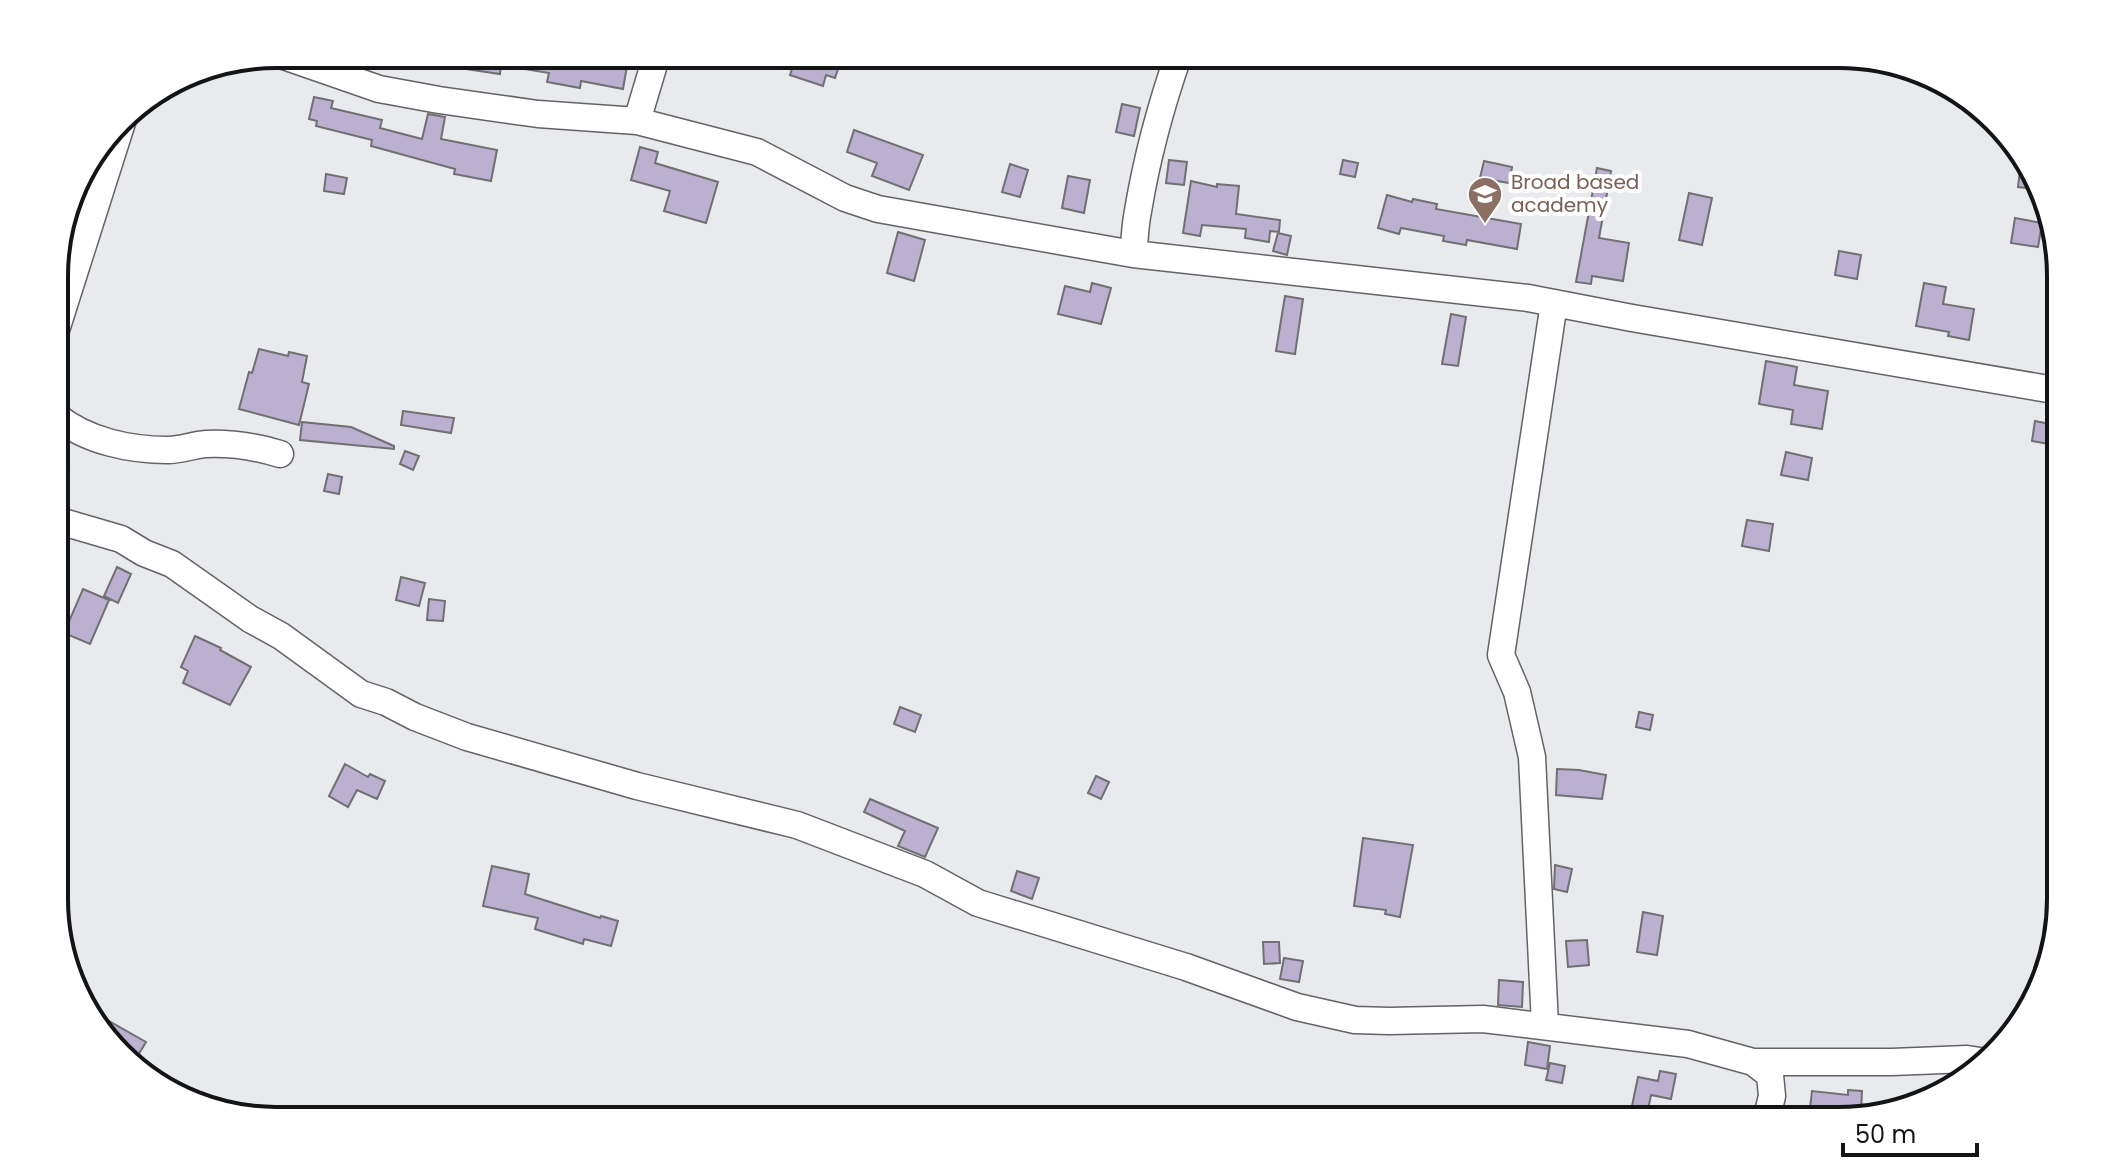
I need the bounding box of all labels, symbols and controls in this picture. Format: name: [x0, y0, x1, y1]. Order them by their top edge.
place label: Broad based academy: [1511, 168, 1639, 219]
school or university icon: Broad based academy: [1466, 175, 1504, 225]
scale bar: [1843, 1107, 1977, 1157]
text: 50 m: [1855, 1118, 1916, 1151]

